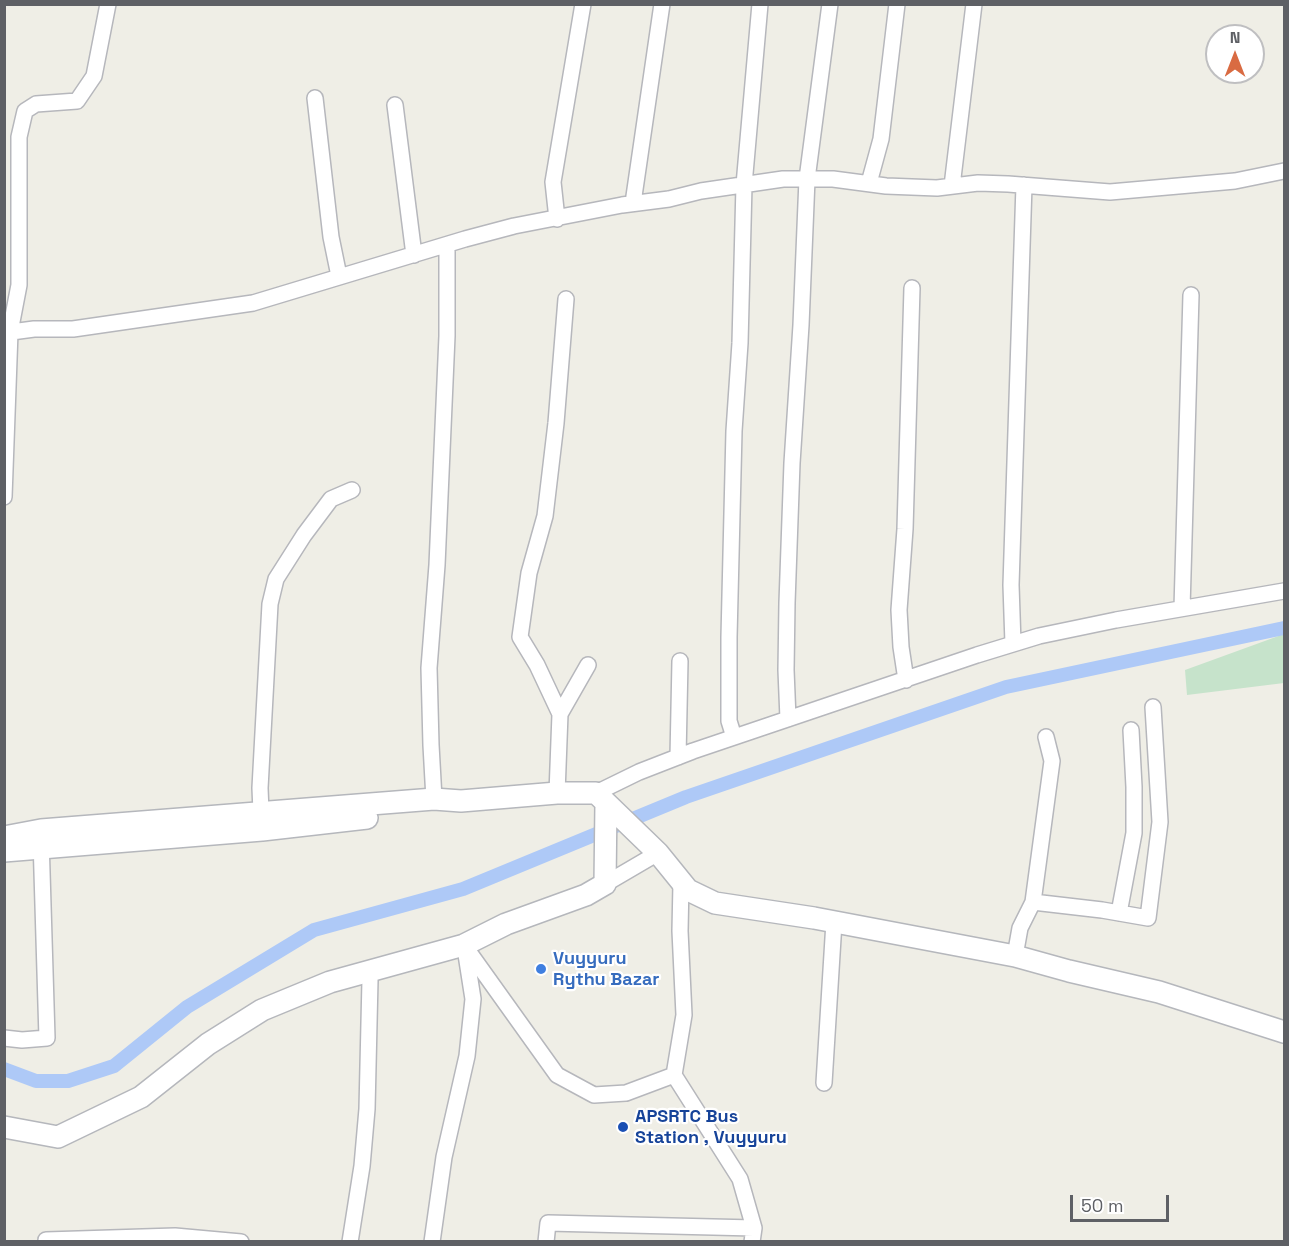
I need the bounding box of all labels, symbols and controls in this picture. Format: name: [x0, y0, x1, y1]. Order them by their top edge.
north arrow: [1205, 24, 1265, 84]
text: N: [1230, 27, 1240, 48]
place label: Vuyyuru Rythu Bazar: [553, 948, 659, 990]
marker: Vuyyuru Rythu Bazar: [534, 962, 548, 976]
place label: APSRTC Bus Station , Vuyyuru: [635, 1106, 787, 1148]
marker: APSRTC Bus Station , Vuyyuru: [616, 1120, 630, 1134]
scale bar: [1073, 1183, 1172, 1221]
text: 50 m: [1081, 1194, 1123, 1217]

